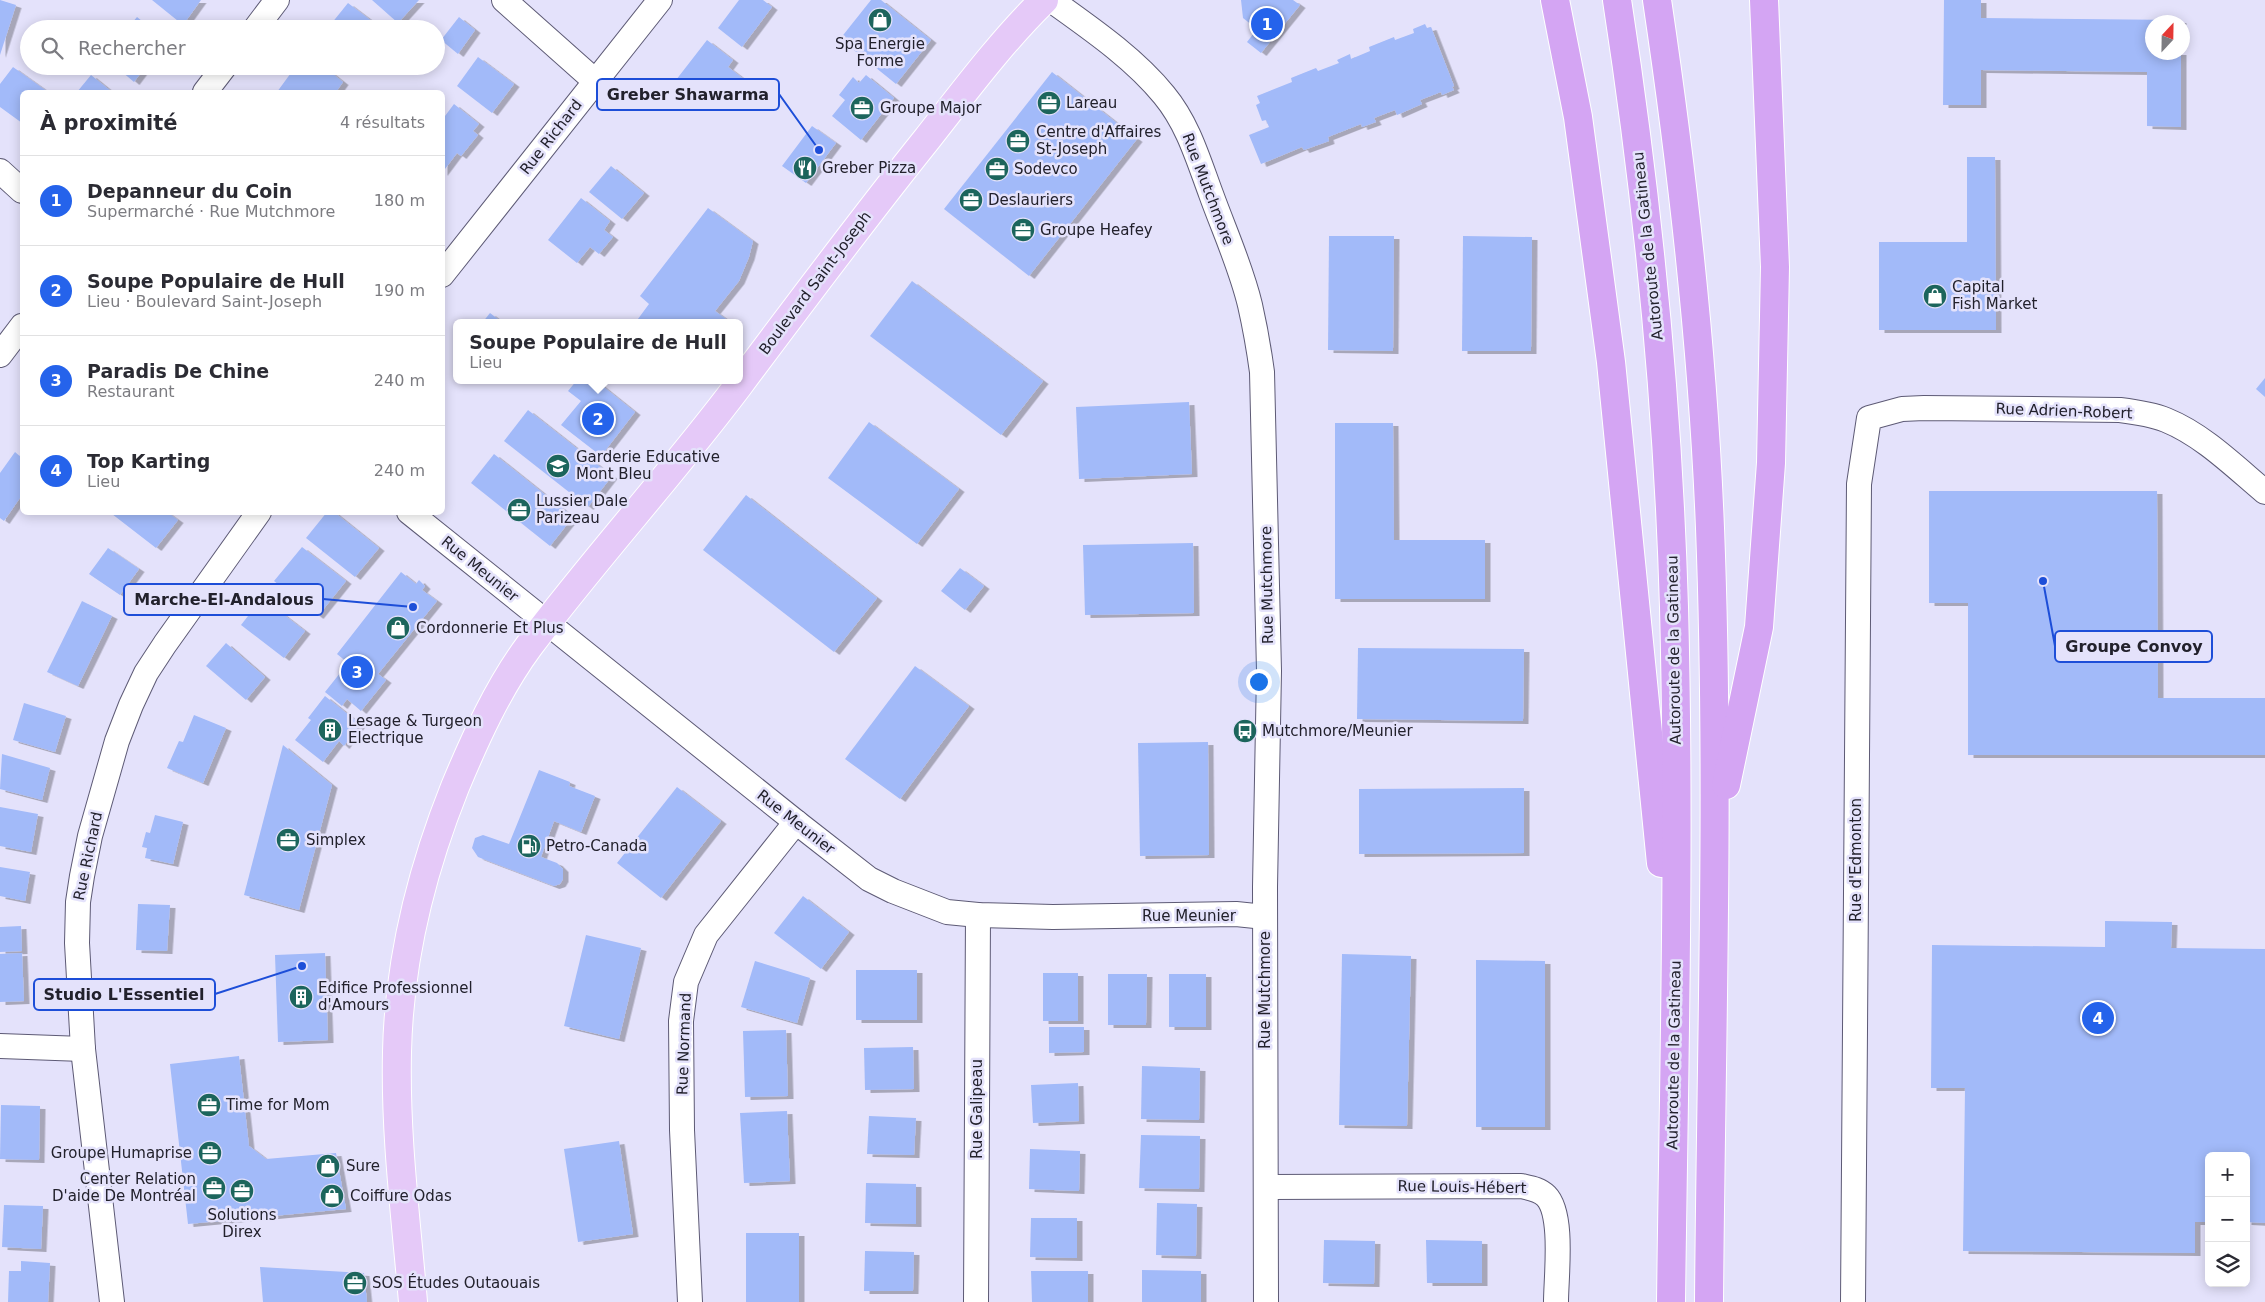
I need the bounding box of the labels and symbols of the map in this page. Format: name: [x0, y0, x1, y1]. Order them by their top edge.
pin: 1: [1251, 5, 1283, 43]
shop icon: Spa Energie Forme: [867, 7, 893, 33]
north arrow: [2145, 15, 2190, 60]
place label: Spa Energie Forme: [835, 35, 925, 70]
callout: Greber Shawarma: [597, 79, 779, 110]
text: Greber Shawarma: [607, 85, 769, 104]
office icon: Lareau: [1036, 90, 1062, 116]
place label: Lareau: [1066, 94, 1117, 112]
office icon: Groupe Major: [849, 95, 875, 121]
street label: Rue Richard: [516, 96, 586, 178]
place label: Groupe Major: [880, 99, 982, 117]
place label: Centre d'Affaires St-Joseph: [1036, 123, 1162, 158]
office icon: Centre d'Affaires St-Joseph: [1005, 128, 1031, 154]
street label: Rue Mutchmore: [1178, 131, 1238, 247]
street label: Autoroute de la Gatineau: [1629, 151, 1667, 341]
restaurant icon: Greber Pizza: [792, 155, 818, 181]
office icon: Sodevco: [984, 156, 1010, 182]
place label: Greber Pizza: [822, 159, 916, 177]
place label: Sodevco: [1014, 160, 1078, 178]
office icon: Deslauriers: [958, 187, 984, 213]
place label: Deslauriers: [988, 191, 1073, 209]
street label: Boulevard Saint-Joseph: [755, 208, 875, 358]
office icon: Groupe Heafey: [1010, 217, 1036, 243]
place label: Groupe Heafey: [1040, 221, 1153, 239]
place label: Capital Fish Market: [1952, 278, 2037, 313]
shop icon: Capital Fish Market: [1922, 283, 1948, 309]
pin: 2: [582, 400, 614, 438]
street label: Rue Adrien-Robert: [1995, 400, 2133, 422]
place label: Garderie Educative Mont Bleu: [576, 448, 720, 483]
school or university icon: Garderie Educative Mont Bleu: [545, 453, 571, 479]
place label: Lussier Dale Parizeau: [536, 492, 628, 527]
office icon: Lussier Dale Parizeau: [506, 497, 532, 523]
street label: Rue Mutchmore: [1257, 526, 1277, 644]
street label: Rue Meunier: [438, 532, 523, 606]
street label: Autoroute de la Gatineau: [1663, 555, 1685, 745]
callout: Marche-El-Andalous: [124, 584, 323, 615]
text: Marche-El-Andalous: [134, 590, 314, 609]
shop icon: Cordonnerie Et Plus: [385, 615, 411, 641]
place label: Cordonnerie Et Plus: [416, 619, 564, 637]
callout: Groupe Convoy: [2055, 631, 2212, 662]
text: Groupe Convoy: [2065, 637, 2203, 656]
pin: 3: [341, 653, 373, 691]
your location: [1246, 669, 1272, 695]
place label: Lesage & Turgeon Electrique: [348, 712, 482, 747]
building icon: Lesage & Turgeon Electrique: [317, 717, 343, 743]
bus stop icon: Mutchmore/Meunier: [1232, 718, 1258, 744]
place label: Mutchmore/Meunier: [1262, 722, 1414, 740]
street label: Rue Meunier: [753, 786, 839, 859]
street label: Rue d'Edmonton: [1847, 798, 1865, 922]
street label: Rue Richard: [70, 810, 106, 902]
office icon: Simplex: [275, 827, 301, 853]
place label: Simplex: [306, 831, 366, 849]
fuel station icon: Petro-Canada: [516, 833, 542, 859]
place label: Petro-Canada: [546, 837, 647, 855]
street label: Rue Meunier: [1142, 907, 1237, 925]
street label: Rue Mutchmore: [1256, 931, 1274, 1049]
street label: Autoroute de la Gatineau: [1663, 960, 1685, 1150]
callout: Studio L'Essentiel: [34, 979, 215, 1010]
place label: Edifice Professionnel d'Amours: [318, 979, 473, 1014]
building icon: Edifice Professionnel d'Amours: [288, 984, 314, 1010]
text: Studio L'Essentiel: [44, 985, 204, 1004]
street label: Rue Normand: [673, 993, 695, 1095]
pin: 4: [2082, 999, 2114, 1037]
street label: Rue Galipeau: [968, 1059, 986, 1159]
office icon: Time for Mom: [196, 1092, 222, 1118]
place label: Time for Mom: [225, 1096, 330, 1114]
office icon: Groupe Humaprise: [197, 1140, 223, 1166]
place label: Groupe Humaprise: [51, 1144, 192, 1162]
shop icon: Sure: [315, 1153, 341, 1179]
place label: Sure: [346, 1157, 380, 1175]
place label: Center Relation D'aide De Montréal: [52, 1170, 196, 1205]
office icon: Center Relation D'aide De Montréal: [201, 1175, 227, 1201]
street label: Rue Louis-Hébert: [1397, 1177, 1527, 1197]
office icon: Solutions Direx: [229, 1178, 255, 1204]
shop icon: Coiffure Odas: [319, 1183, 345, 1209]
place label: Coiffure Odas: [350, 1187, 452, 1205]
place label: Solutions Direx: [208, 1206, 277, 1241]
office icon: SOS Études Outaouais: [342, 1270, 368, 1296]
place label: SOS Études Outaouais: [372, 1273, 540, 1292]

